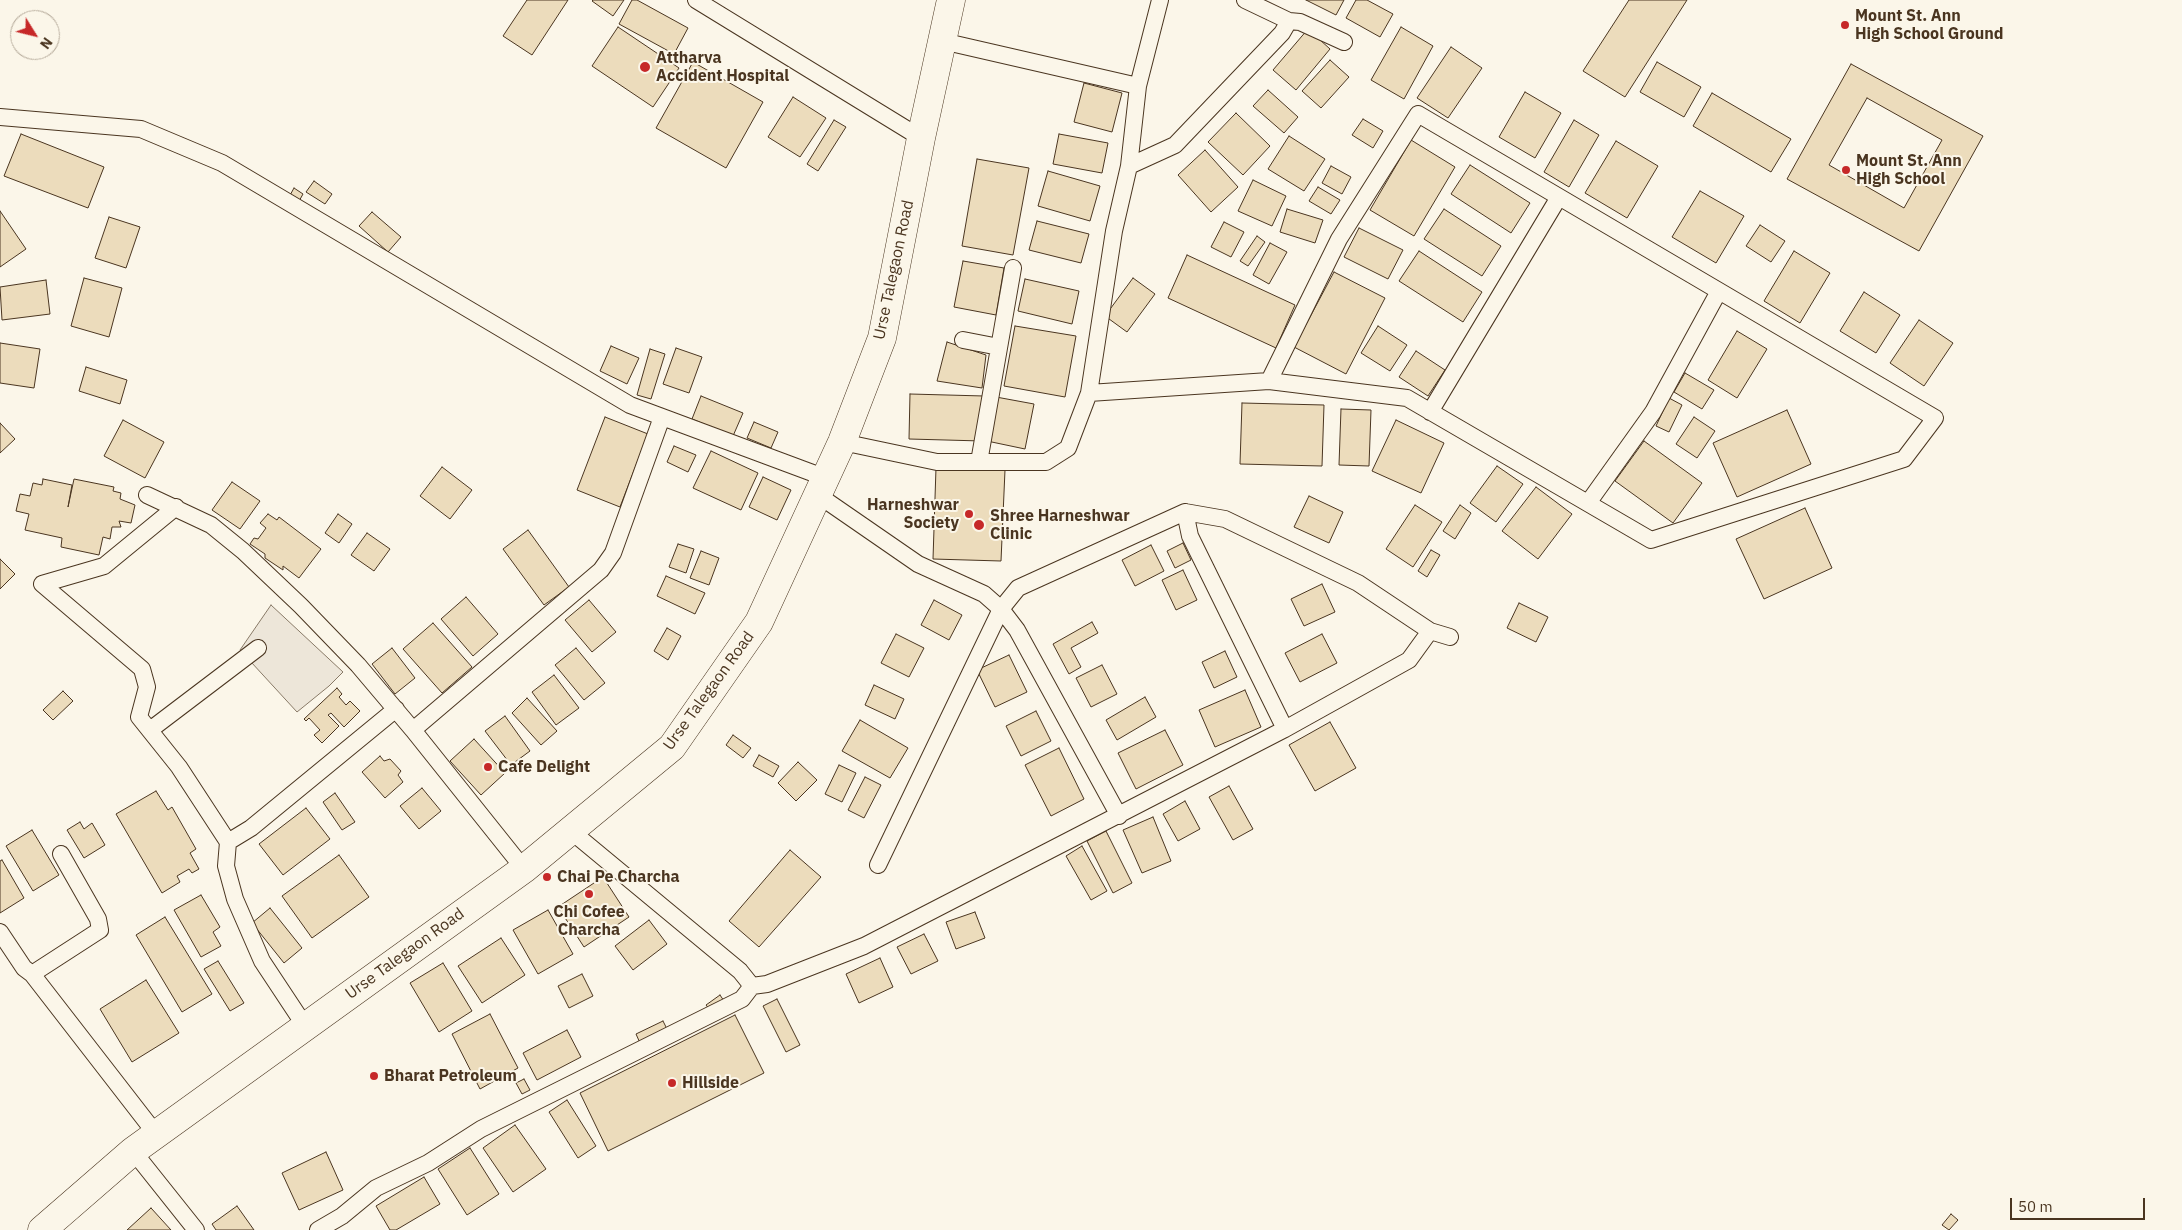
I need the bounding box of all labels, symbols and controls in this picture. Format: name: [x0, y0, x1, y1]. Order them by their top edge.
place label: Mount St. Ann High School Ground: [1855, 6, 2003, 44]
north arrow: [10, 10, 60, 60]
marker: Mount St. Ann High School Ground: [1839, 19, 1851, 31]
text: N: [36, 34, 57, 53]
place label: Attharva Accident Hospital: [656, 48, 789, 86]
marker: Attharva Accident Hospital: [638, 60, 652, 74]
place label: Mount St. Ann High School: [1856, 151, 1962, 189]
marker: Mount St. Ann High School: [1840, 164, 1852, 176]
street label: Urse Talegaon Road: [870, 198, 918, 342]
place label: Harneshwar Society: [867, 495, 959, 533]
place label: Shree Harneshwar Clinic: [990, 506, 1130, 544]
marker: Harneshwar Society: [963, 508, 975, 520]
marker: Shree Harneshwar Clinic: [972, 518, 986, 532]
street label: Urse Talegaon Road: [659, 628, 759, 754]
place label: Cafe Delight: [498, 757, 590, 777]
marker: Cafe Delight: [482, 761, 494, 773]
place label: Chai Pe Charcha: [557, 867, 680, 887]
marker: Chai Pe Charcha: [541, 871, 553, 883]
marker: Chi Cofee Charcha: [583, 888, 595, 900]
place label: Chi Cofee Charcha: [553, 902, 625, 940]
street label: Urse Talegaon Road: [342, 904, 468, 1004]
place label: Bharat Petroleum: [384, 1066, 517, 1086]
marker: Bharat Petroleum: [368, 1070, 380, 1082]
place label: Hillside: [682, 1073, 739, 1093]
marker: Hillside: [666, 1077, 678, 1089]
scale bar: [2012, 1188, 2147, 1220]
text: 50 m: [2018, 1197, 2053, 1216]

